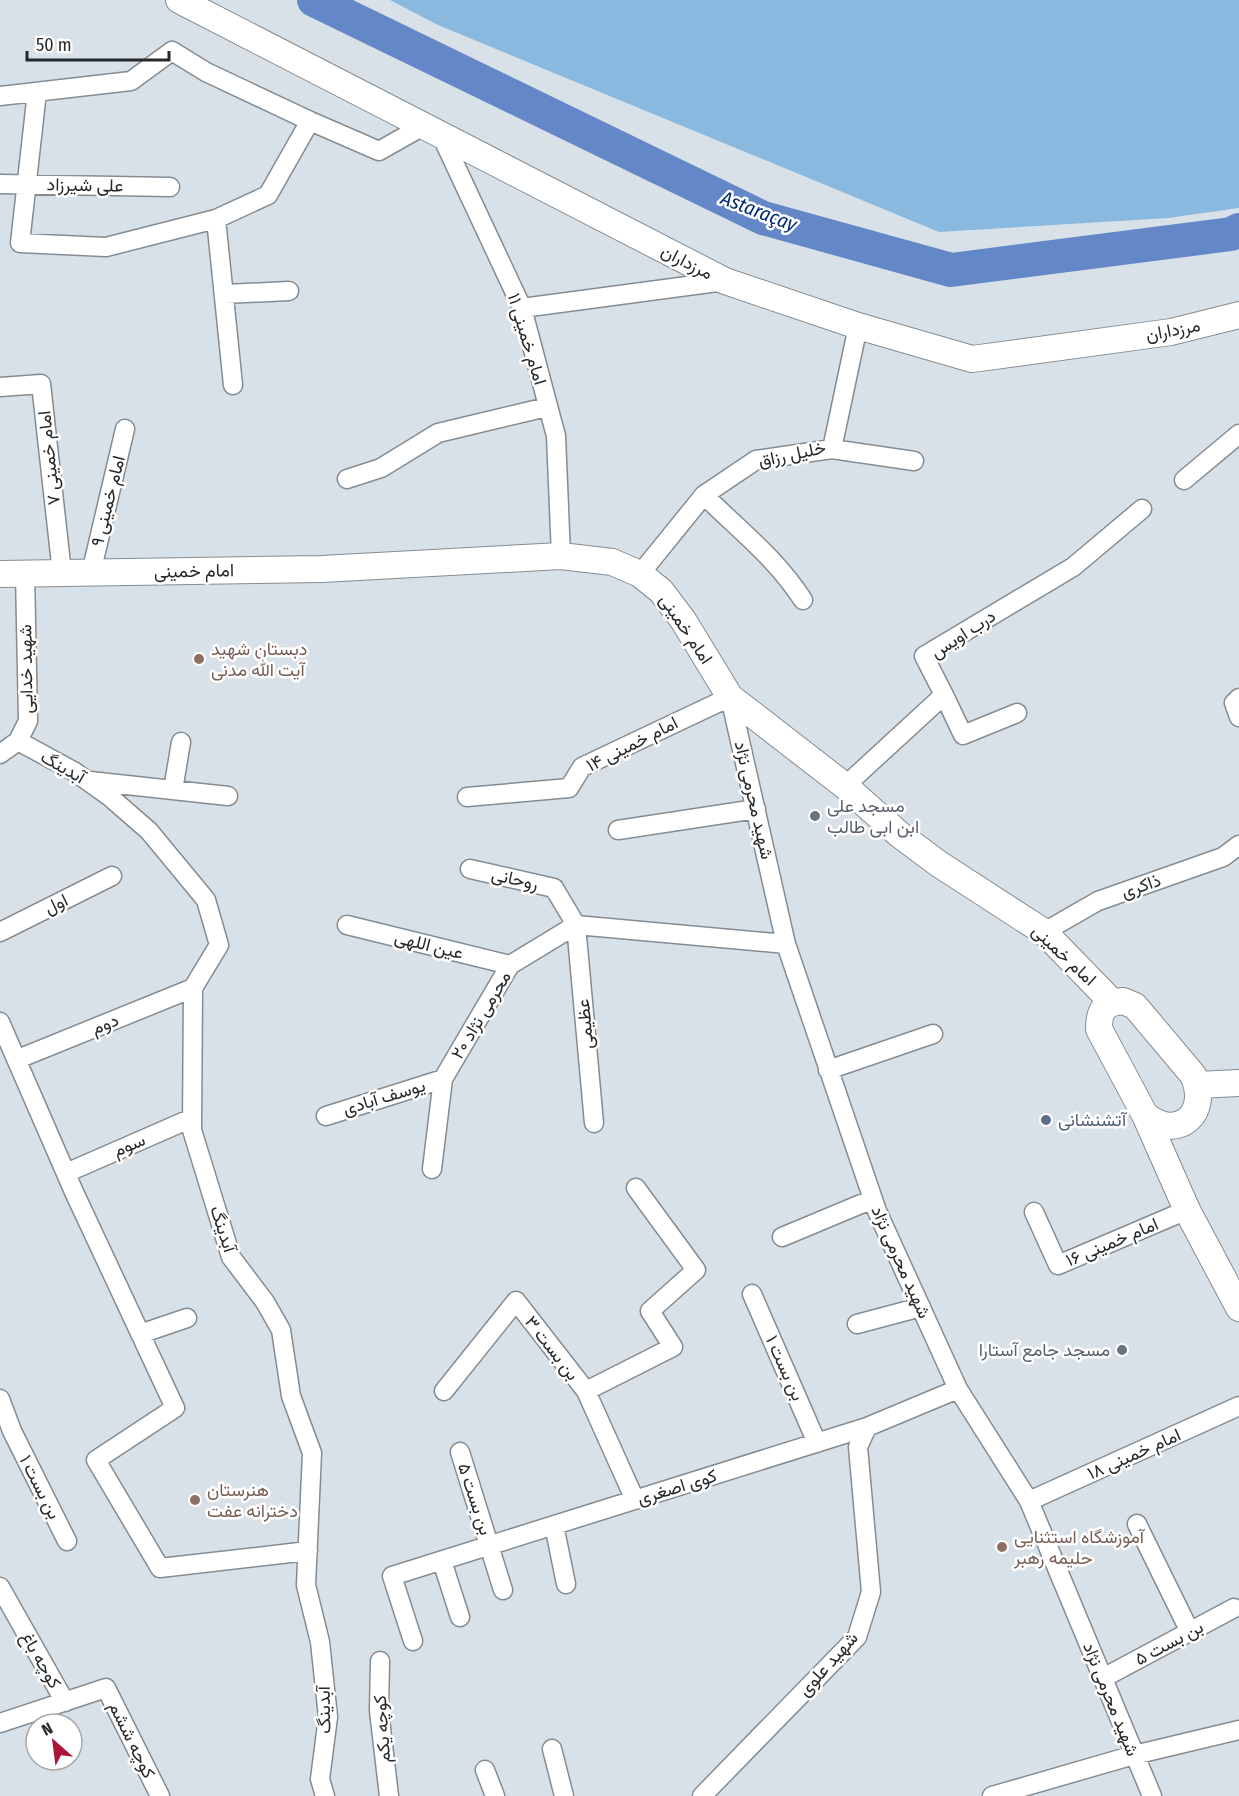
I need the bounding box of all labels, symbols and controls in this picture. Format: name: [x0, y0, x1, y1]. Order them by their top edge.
scale bar: [27, 24, 170, 62]
text: 50 m: [36, 34, 72, 56]
street label: علی شیرزاد: [46, 173, 124, 197]
water label: Astaraçay: [717, 185, 801, 237]
street label: مرزداران: [657, 240, 717, 284]
street label: امام خمینی ۱۱: [502, 291, 551, 388]
street label: مرزداران: [1144, 314, 1202, 346]
street label: امام خمینی ۷: [33, 410, 66, 506]
street label: خلیل رزاق: [756, 436, 828, 472]
street label: امام خمینی ۹: [86, 453, 131, 549]
street label: امام خمینی: [154, 559, 234, 584]
street label: امام خمینی: [654, 590, 718, 669]
street label: درب اویس: [926, 605, 1000, 663]
street label: شهید خدایی: [14, 624, 38, 714]
place label: دبستان شهید آیت الله مدنی: [211, 638, 307, 681]
marker: دبستان شهید آیت الله مدنی: [192, 652, 206, 666]
street label: امام خمینی ۱۴: [583, 712, 682, 777]
street label: شهید محرمی نژاد: [730, 739, 778, 861]
street label: آبدینگ: [37, 746, 91, 789]
place label: مسجد علی ابن ابی طالب: [827, 795, 919, 838]
marker: مسجد علی ابن ابی طالب: [808, 809, 822, 823]
street label: روحانی: [489, 863, 541, 895]
street label: ذاکری: [1118, 869, 1164, 903]
street label: اول: [41, 889, 71, 919]
street label: امام خمینی: [1027, 920, 1101, 991]
street label: عین اللهی: [392, 926, 466, 964]
street label: محرمی نژاد ۲۰: [446, 967, 516, 1063]
street label: عظیمی: [572, 998, 598, 1050]
street label: دوم: [88, 1009, 122, 1040]
street label: یوسف آبادی: [340, 1074, 428, 1120]
place label: آتشنشانی: [1058, 1109, 1128, 1131]
marker: آتشنشانی: [1039, 1113, 1053, 1127]
street label: سوم: [110, 1128, 149, 1162]
street label: شهید محرمی نژاد: [866, 1202, 936, 1322]
street label: آبدینگ: [205, 1203, 241, 1257]
street label: امام خمینی ۱۶: [1062, 1213, 1162, 1272]
street label: بن بست ۳: [520, 1311, 584, 1385]
street label: بن بست ۱: [761, 1332, 809, 1404]
place label: مسجد جامع آستارا: [979, 1339, 1110, 1362]
marker: مسجد جامع آستارا: [1115, 1343, 1129, 1357]
street label: امام خمینی ۱۸: [1084, 1424, 1185, 1485]
street label: بن بست ۱: [14, 1451, 66, 1523]
street label: بن بست ۵: [453, 1460, 497, 1538]
street label: کوی اصغری: [635, 1464, 719, 1510]
place label: هنرستان دخترانه عفت: [207, 1479, 298, 1522]
marker: هنرستان دخترانه عفت: [188, 1493, 202, 1507]
place label: آموزشگاه استثنایی حلیمه رهبر: [1013, 1526, 1146, 1569]
marker: آموزشگاه استثنایی حلیمه رهبر: [995, 1540, 1009, 1554]
street label: بن بست ۵: [1131, 1616, 1207, 1670]
street label: شهید علوی: [793, 1627, 863, 1701]
street label: کوچه باغ: [15, 1628, 66, 1693]
street label: شهید محرمی نژاد: [1078, 1639, 1144, 1759]
street label: آبدینگ: [313, 1684, 335, 1734]
street label: کوچه یکم: [369, 1694, 396, 1764]
street label: کوچه ششم: [103, 1698, 160, 1782]
north arrow: [24, 1712, 84, 1772]
text: N: [38, 1719, 56, 1740]

